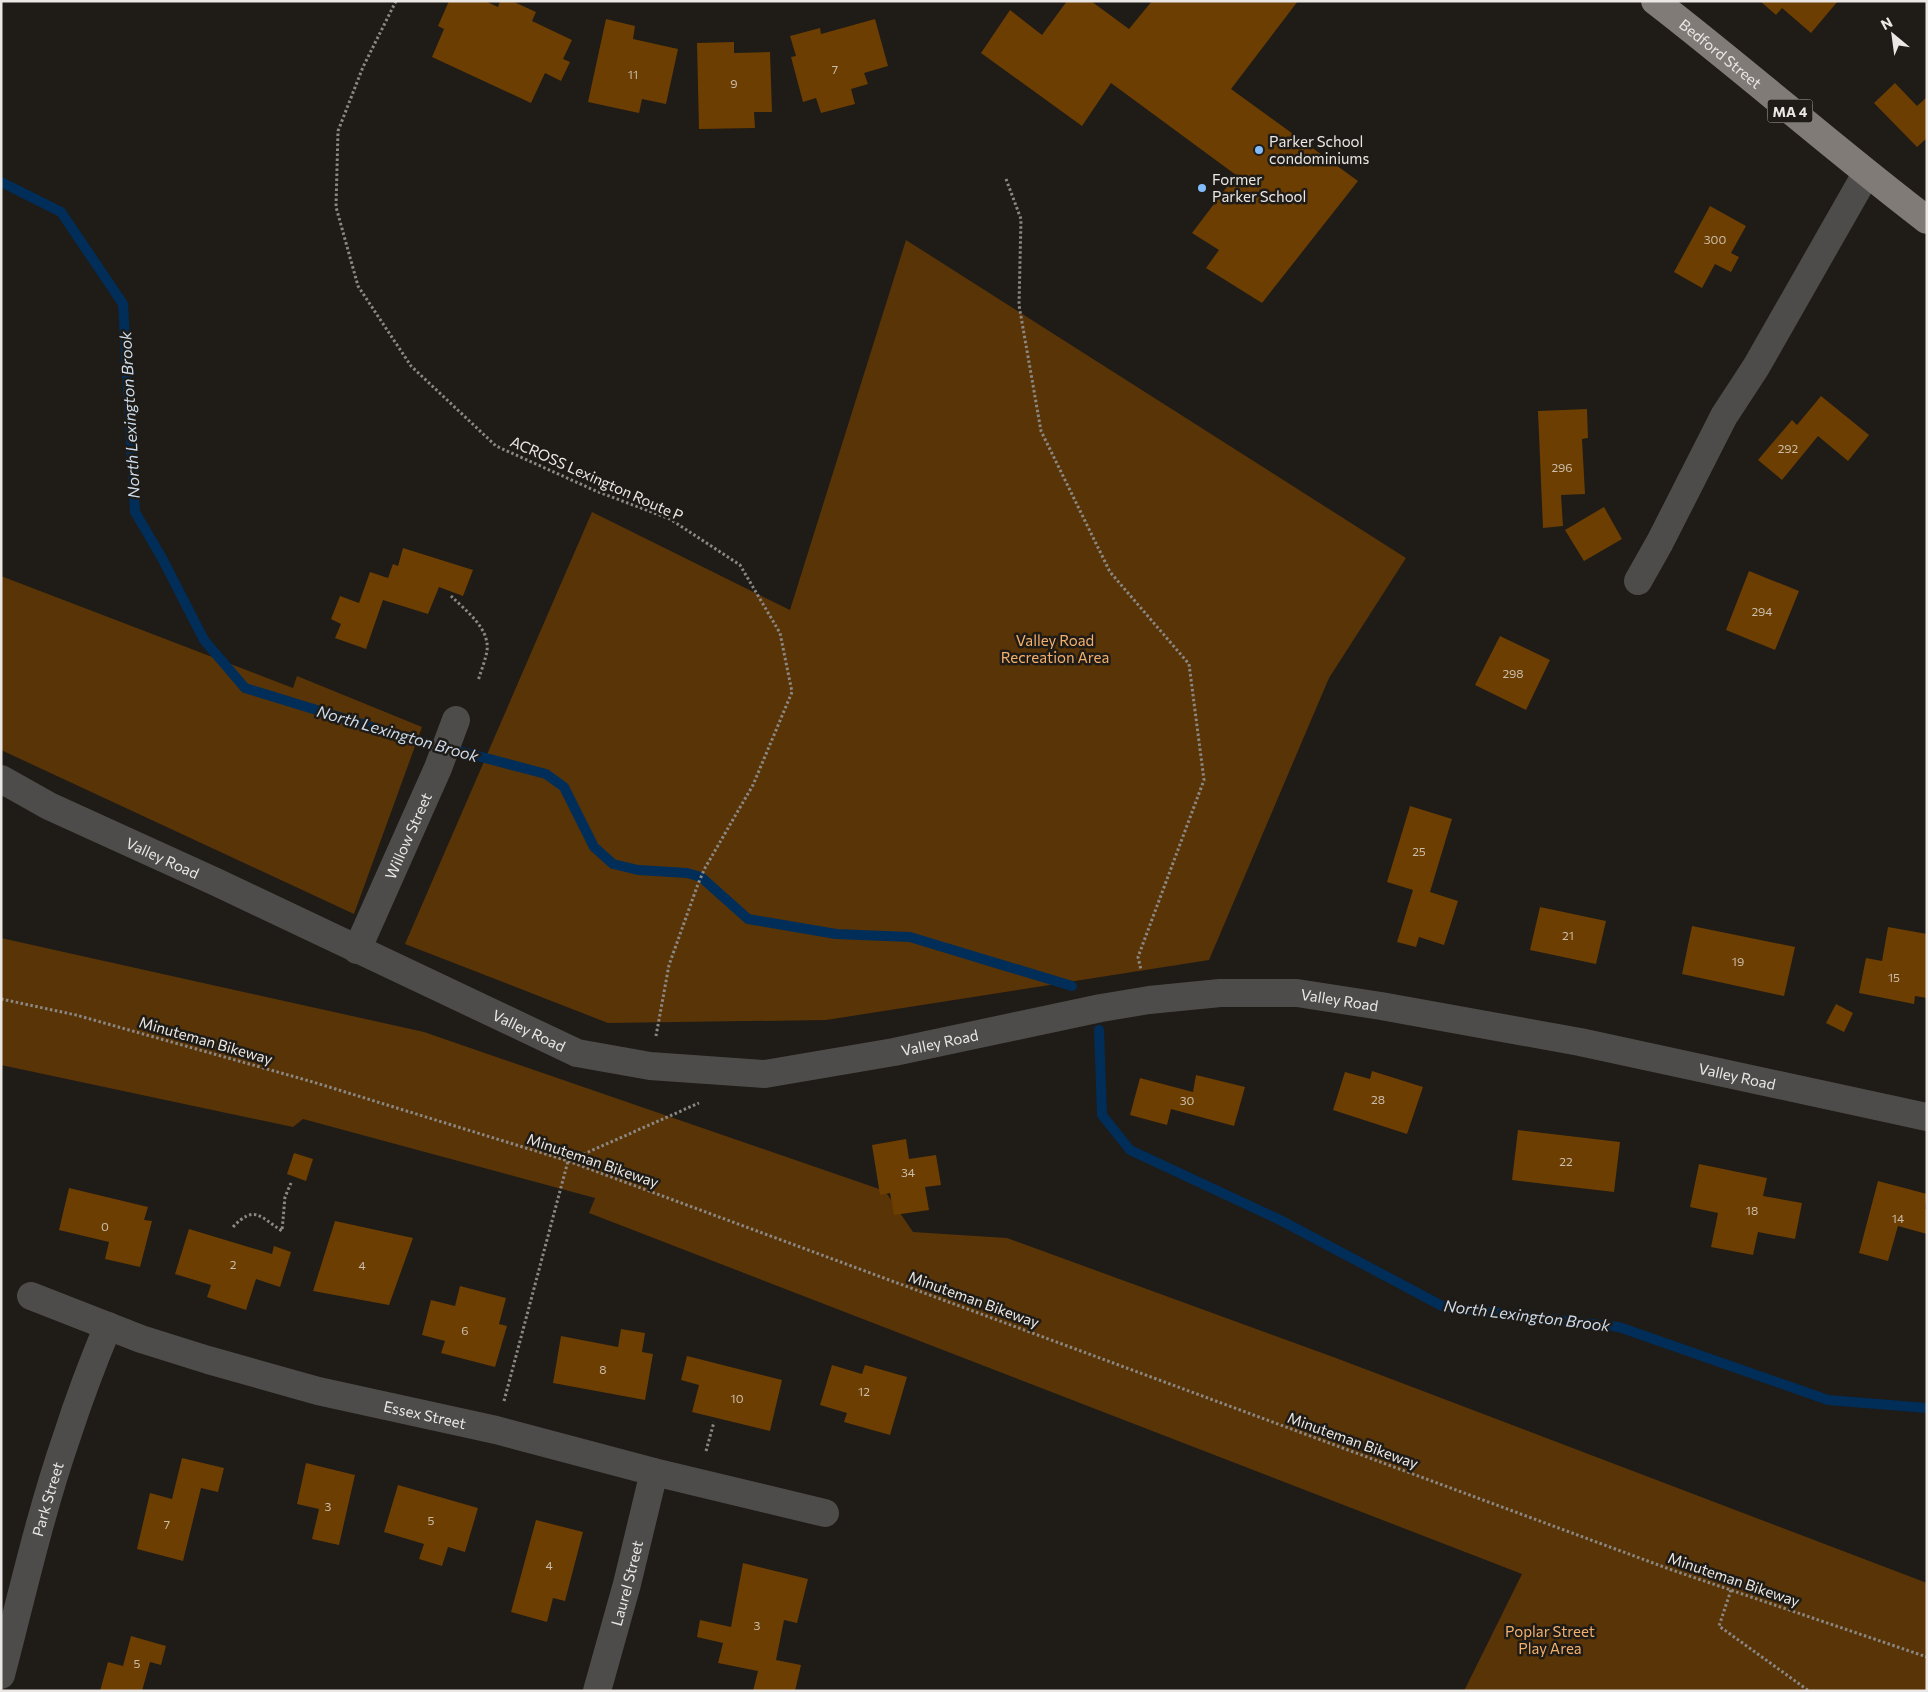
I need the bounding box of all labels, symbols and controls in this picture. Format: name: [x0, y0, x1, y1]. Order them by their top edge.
north arrow: [1868, 10, 1918, 60]
text: N: [1878, 13, 1895, 33]
street label: Bedford Street: [1676, 15, 1765, 92]
house number: 7: [832, 62, 838, 76]
house number: 11: [628, 67, 638, 81]
house number: 9: [730, 76, 738, 90]
road number: MA 4: [1768, 100, 1812, 122]
place label: Parker School condominiums: [1269, 132, 1369, 167]
marker: Parker School condominiums: [1253, 144, 1265, 156]
place label: Former Parker School: [1212, 170, 1306, 205]
marker: Former Parker School: [1196, 182, 1208, 194]
house number: 300: [1704, 232, 1726, 246]
water label: North Lexington Brook: [115, 331, 143, 499]
street label: ACROSS Lexington Route P: [508, 432, 686, 524]
house number: 292: [1778, 441, 1799, 455]
house number: 296: [1551, 460, 1573, 474]
house number: 294: [1751, 604, 1773, 618]
park label: Valley Road Recreation Area: [1001, 631, 1109, 666]
house number: 298: [1502, 666, 1524, 680]
water label: North Lexington Brook: [315, 701, 481, 765]
street label: Willow Street: [381, 790, 435, 882]
street label: Valley Road: [123, 833, 202, 882]
house number: 25: [1412, 844, 1426, 858]
house number: 21: [1562, 928, 1574, 942]
house number: 19: [1732, 954, 1744, 968]
house number: 15: [1888, 970, 1900, 984]
street label: Valley Road: [1299, 985, 1380, 1014]
street label: Valley Road: [490, 1005, 568, 1055]
street label: Minuteman Bikeway: [137, 1012, 275, 1068]
street label: Valley Road: [899, 1025, 980, 1059]
street label: Valley Road: [1697, 1059, 1777, 1093]
house number: 28: [1371, 1092, 1385, 1106]
house number: 30: [1180, 1093, 1195, 1107]
street label: Minuteman Bikeway: [525, 1129, 661, 1191]
house number: 22: [1559, 1154, 1573, 1168]
house number: 34: [901, 1165, 915, 1179]
house number: 18: [1746, 1203, 1758, 1217]
house number: 14: [1892, 1211, 1904, 1225]
house number: 0: [101, 1219, 109, 1233]
house number: 2: [230, 1257, 237, 1271]
house number: 4: [358, 1258, 366, 1272]
street label: Minuteman Bikeway: [906, 1267, 1042, 1331]
water label: North Lexington Brook: [1443, 1295, 1612, 1335]
house number: 6: [461, 1323, 469, 1337]
house number: 8: [599, 1362, 607, 1376]
house number: 12: [858, 1384, 870, 1398]
house number: 10: [731, 1391, 744, 1405]
street label: Essex Street: [382, 1397, 468, 1432]
street label: Minuteman Bikeway: [1285, 1408, 1421, 1472]
street label: Park Street: [28, 1460, 67, 1538]
house number: 3: [325, 1499, 332, 1513]
house number: 5: [428, 1513, 435, 1527]
house number: 7: [164, 1517, 170, 1531]
street label: Laurel Street: [607, 1538, 646, 1628]
street label: Minuteman Bikeway: [1666, 1548, 1802, 1610]
house number: 4: [545, 1558, 553, 1572]
house number: 3: [754, 1618, 761, 1632]
park label: Poplar Street Play Area: [1505, 1622, 1595, 1657]
house number: 5: [134, 1656, 141, 1670]

